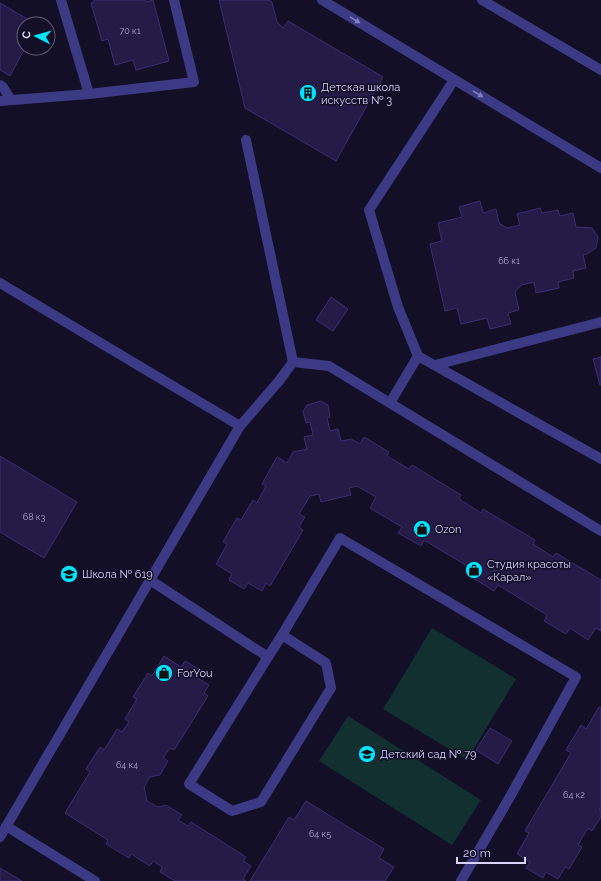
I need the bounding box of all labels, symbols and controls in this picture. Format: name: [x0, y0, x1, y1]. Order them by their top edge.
north arrow: [16, 16, 56, 56]
one-way arrow: [350, 16, 360, 24]
house number: 70 к1: [119, 26, 141, 36]
text: С: [20, 30, 33, 39]
place label: Детская школа искусств № 3: [321, 81, 400, 107]
building icon: Детская школа искусств № 3: [298, 83, 318, 103]
one-way arrow: [473, 91, 484, 98]
house number: 66 к1: [498, 256, 520, 266]
house number: 68 к3: [23, 512, 45, 522]
shop icon: Ozon: [412, 519, 432, 539]
place label: Ozon: [435, 523, 462, 536]
place label: Студия красоты «Карал»: [487, 558, 571, 584]
shop icon: Студия красоты «Карал»: [464, 560, 484, 580]
school or university icon: Школа № 619: [59, 564, 79, 584]
place label: Школа № 619: [82, 568, 153, 581]
shop icon: ForYou: [154, 663, 174, 683]
place label: ForYou: [177, 667, 212, 680]
school or university icon: Детский сад № 79: [357, 744, 377, 764]
place label: Детский сад № 79: [380, 748, 476, 761]
house number: 64 к4: [116, 760, 138, 770]
house number: 64 к2: [563, 790, 585, 800]
house number: 64 к5: [309, 829, 331, 839]
scale bar: [457, 839, 525, 865]
text: 20 m: [463, 846, 491, 860]

